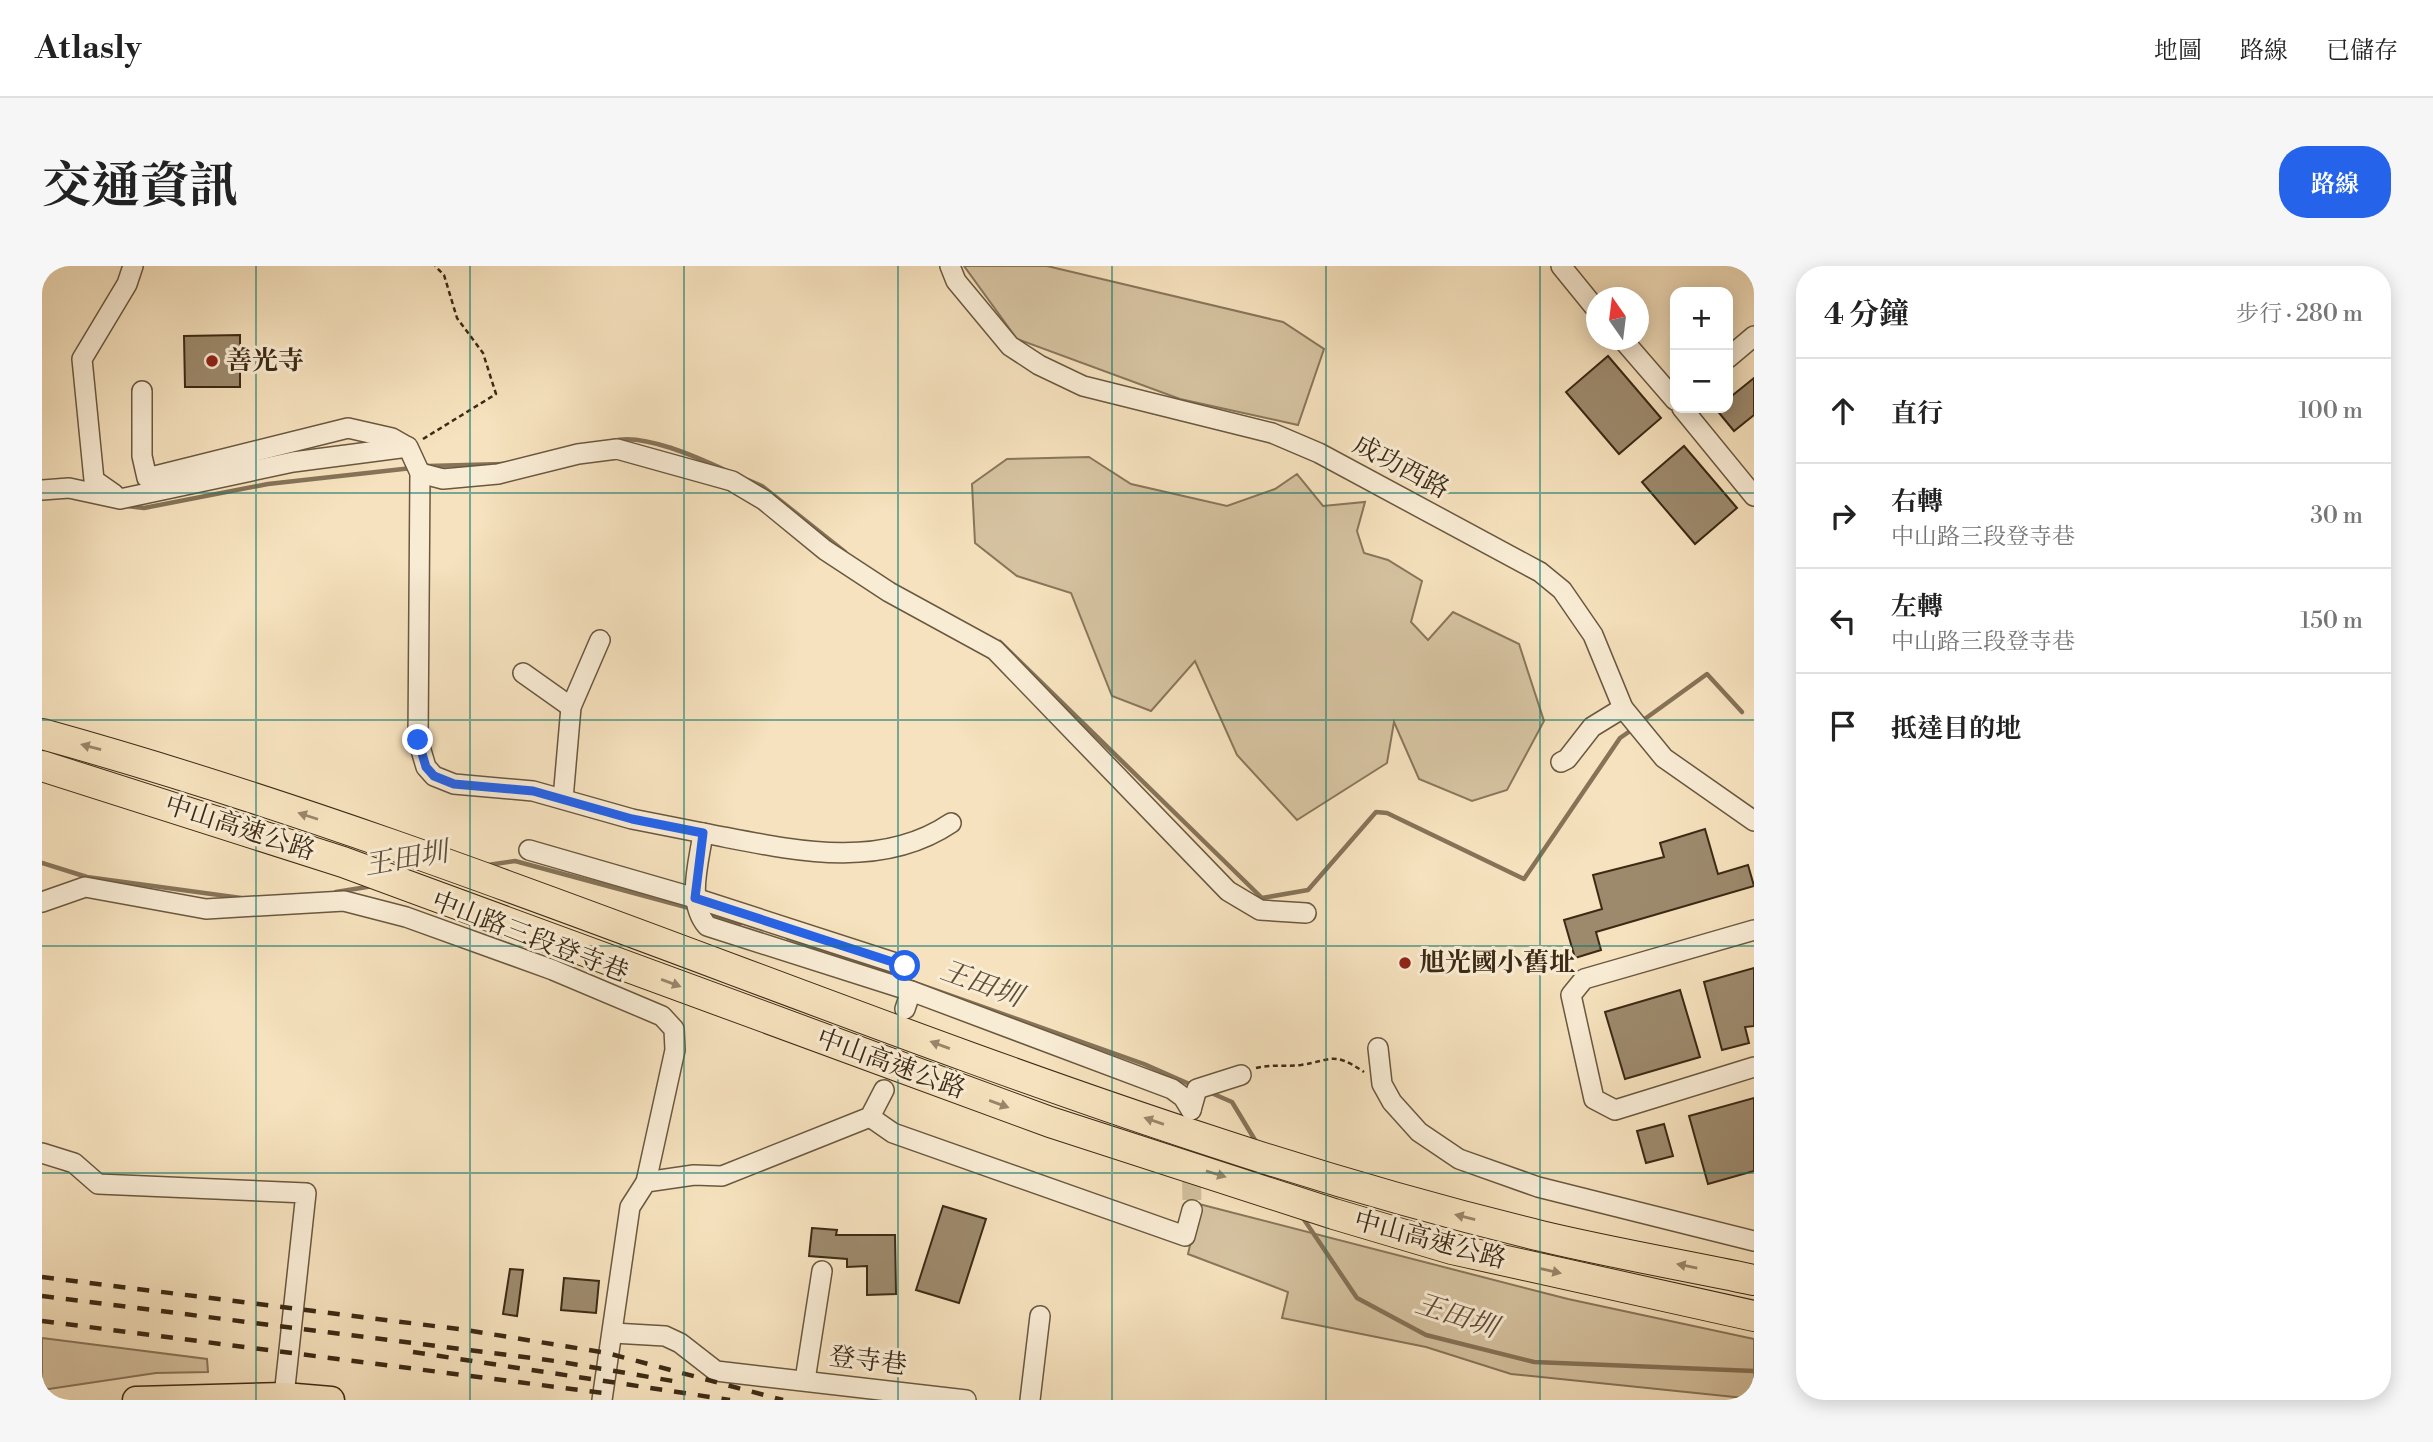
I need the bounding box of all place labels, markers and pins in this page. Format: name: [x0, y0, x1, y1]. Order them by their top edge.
place label: 善光寺: [226, 345, 304, 377]
marker: 善光寺: [204, 353, 220, 369]
place label: 旭光國小舊址: [1419, 947, 1575, 979]
marker: 旭光國小舊址: [1397, 955, 1413, 971]

